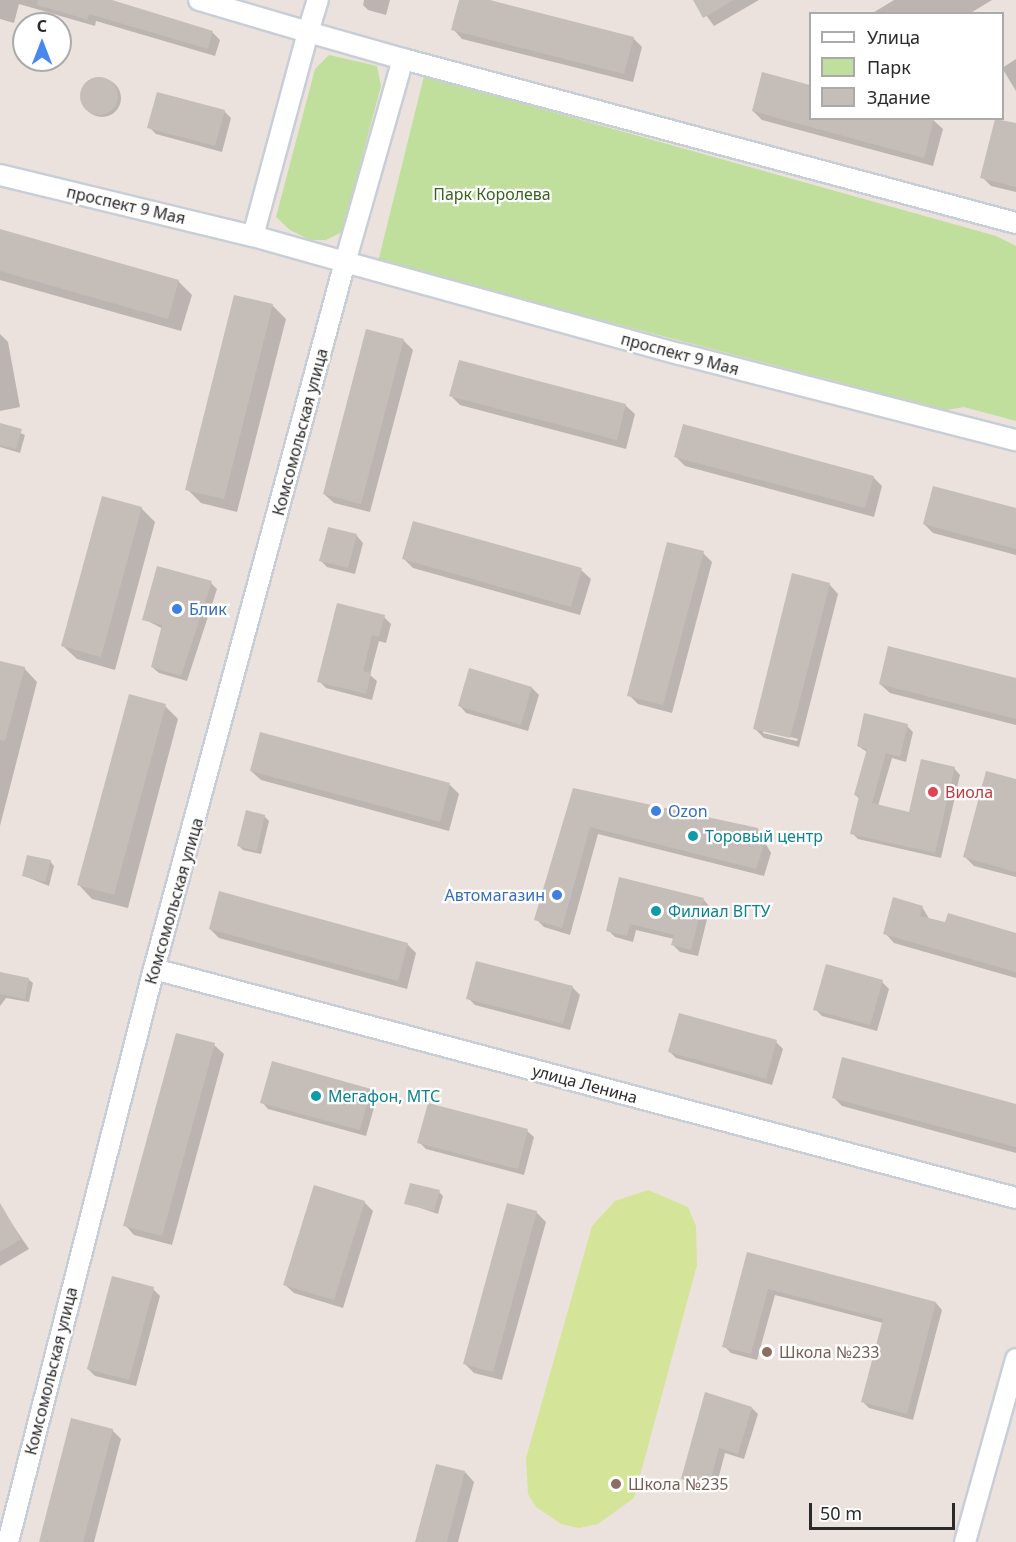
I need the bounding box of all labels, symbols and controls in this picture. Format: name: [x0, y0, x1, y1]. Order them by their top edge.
north arrow: [12, 12, 72, 72]
legend: [809, 12, 1004, 120]
text: С: [37, 15, 47, 37]
text: Улица: [867, 25, 920, 49]
text: Парк: [867, 55, 911, 79]
text: Здание: [867, 85, 930, 109]
street label: проспект 9 Мая: [65, 182, 187, 228]
park label: Парк Королева: [433, 184, 551, 204]
street label: проспект 9 Мая: [619, 329, 741, 379]
street label: Комсомольская улица: [268, 346, 332, 518]
place label: Блик: [189, 599, 227, 619]
marker: Блик: [170, 602, 184, 616]
place label: Виола: [945, 782, 993, 802]
marker: Виола: [926, 785, 940, 799]
place label: Ozon: [668, 801, 708, 821]
marker: Ozon: [649, 804, 663, 818]
street label: Комсомольская улица: [141, 816, 207, 986]
place label: Торовый центр: [705, 826, 823, 846]
marker: Торовый центр: [686, 829, 700, 843]
place label: Автомагазин: [444, 885, 545, 905]
marker: Автомагазин: [550, 888, 564, 902]
place label: Филиал ВГТУ: [668, 901, 770, 921]
marker: Филиал ВГТУ: [649, 904, 663, 918]
street label: улица Ленина: [530, 1061, 640, 1107]
place label: Мегафон, МТС: [328, 1086, 440, 1106]
marker: Мегафон, МТС: [309, 1089, 323, 1103]
street label: Комсомольская улица: [21, 1285, 81, 1457]
place label: Школа №233: [779, 1342, 879, 1362]
marker: Школа №233: [760, 1345, 774, 1359]
place label: Школа №235: [628, 1474, 728, 1494]
marker: Школа №235: [609, 1477, 623, 1491]
scale bar: [812, 1491, 958, 1529]
text: 50 m: [820, 1501, 862, 1525]

